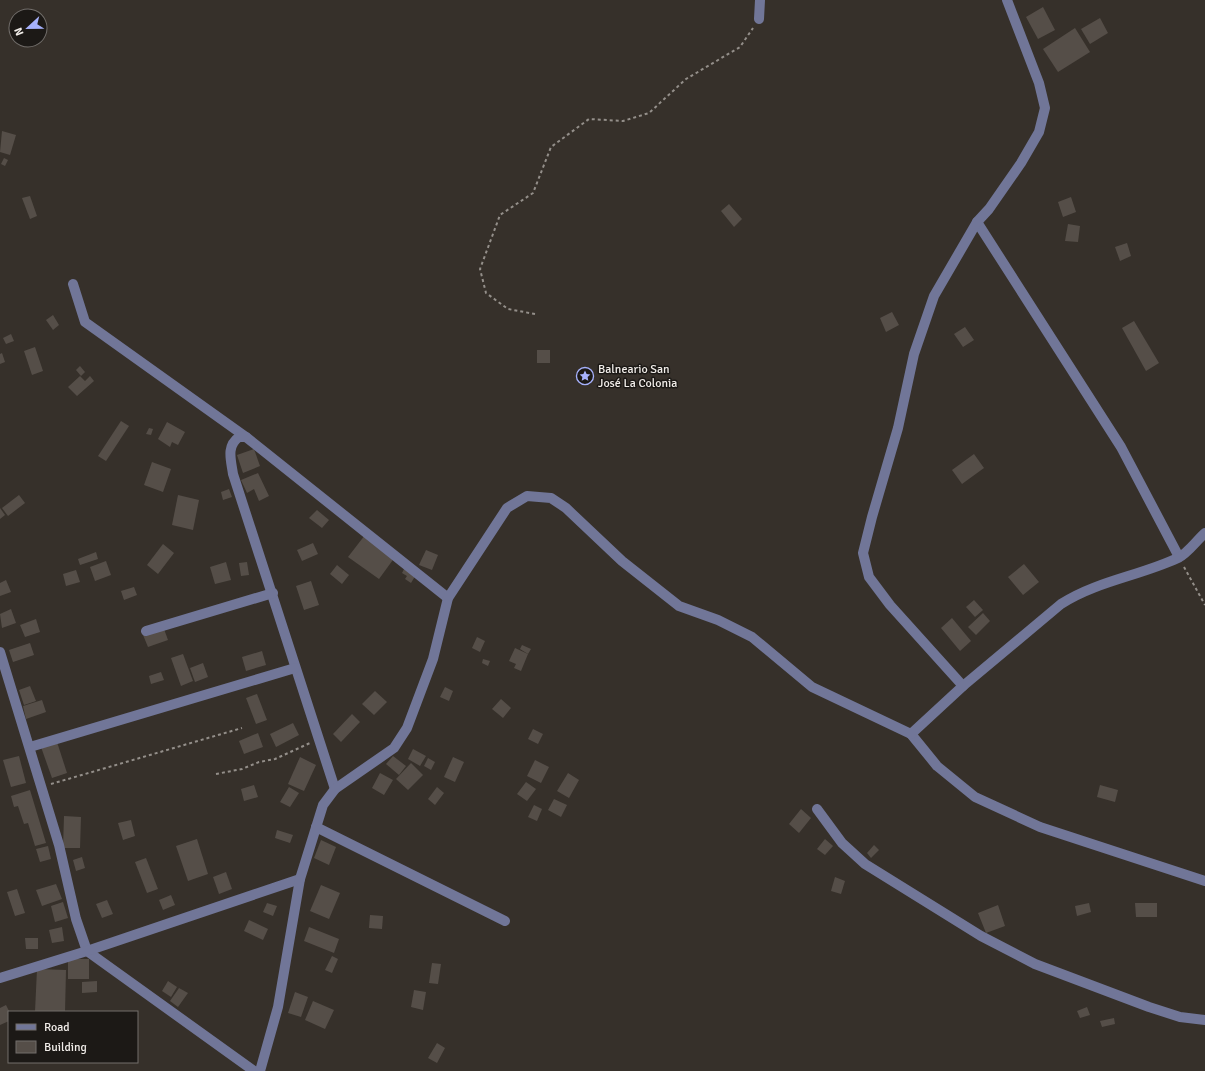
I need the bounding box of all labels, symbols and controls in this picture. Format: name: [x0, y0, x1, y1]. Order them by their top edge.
north arrow: [8, 8, 48, 48]
text: N: [12, 26, 27, 38]
place label: Balneario San José La Colonia: [598, 362, 677, 391]
place icon: Balneario San José La Colonia: [575, 366, 595, 386]
legend: [8, 1011, 138, 1063]
text: Road: [44, 1020, 70, 1035]
text: Building: [44, 1040, 87, 1055]

